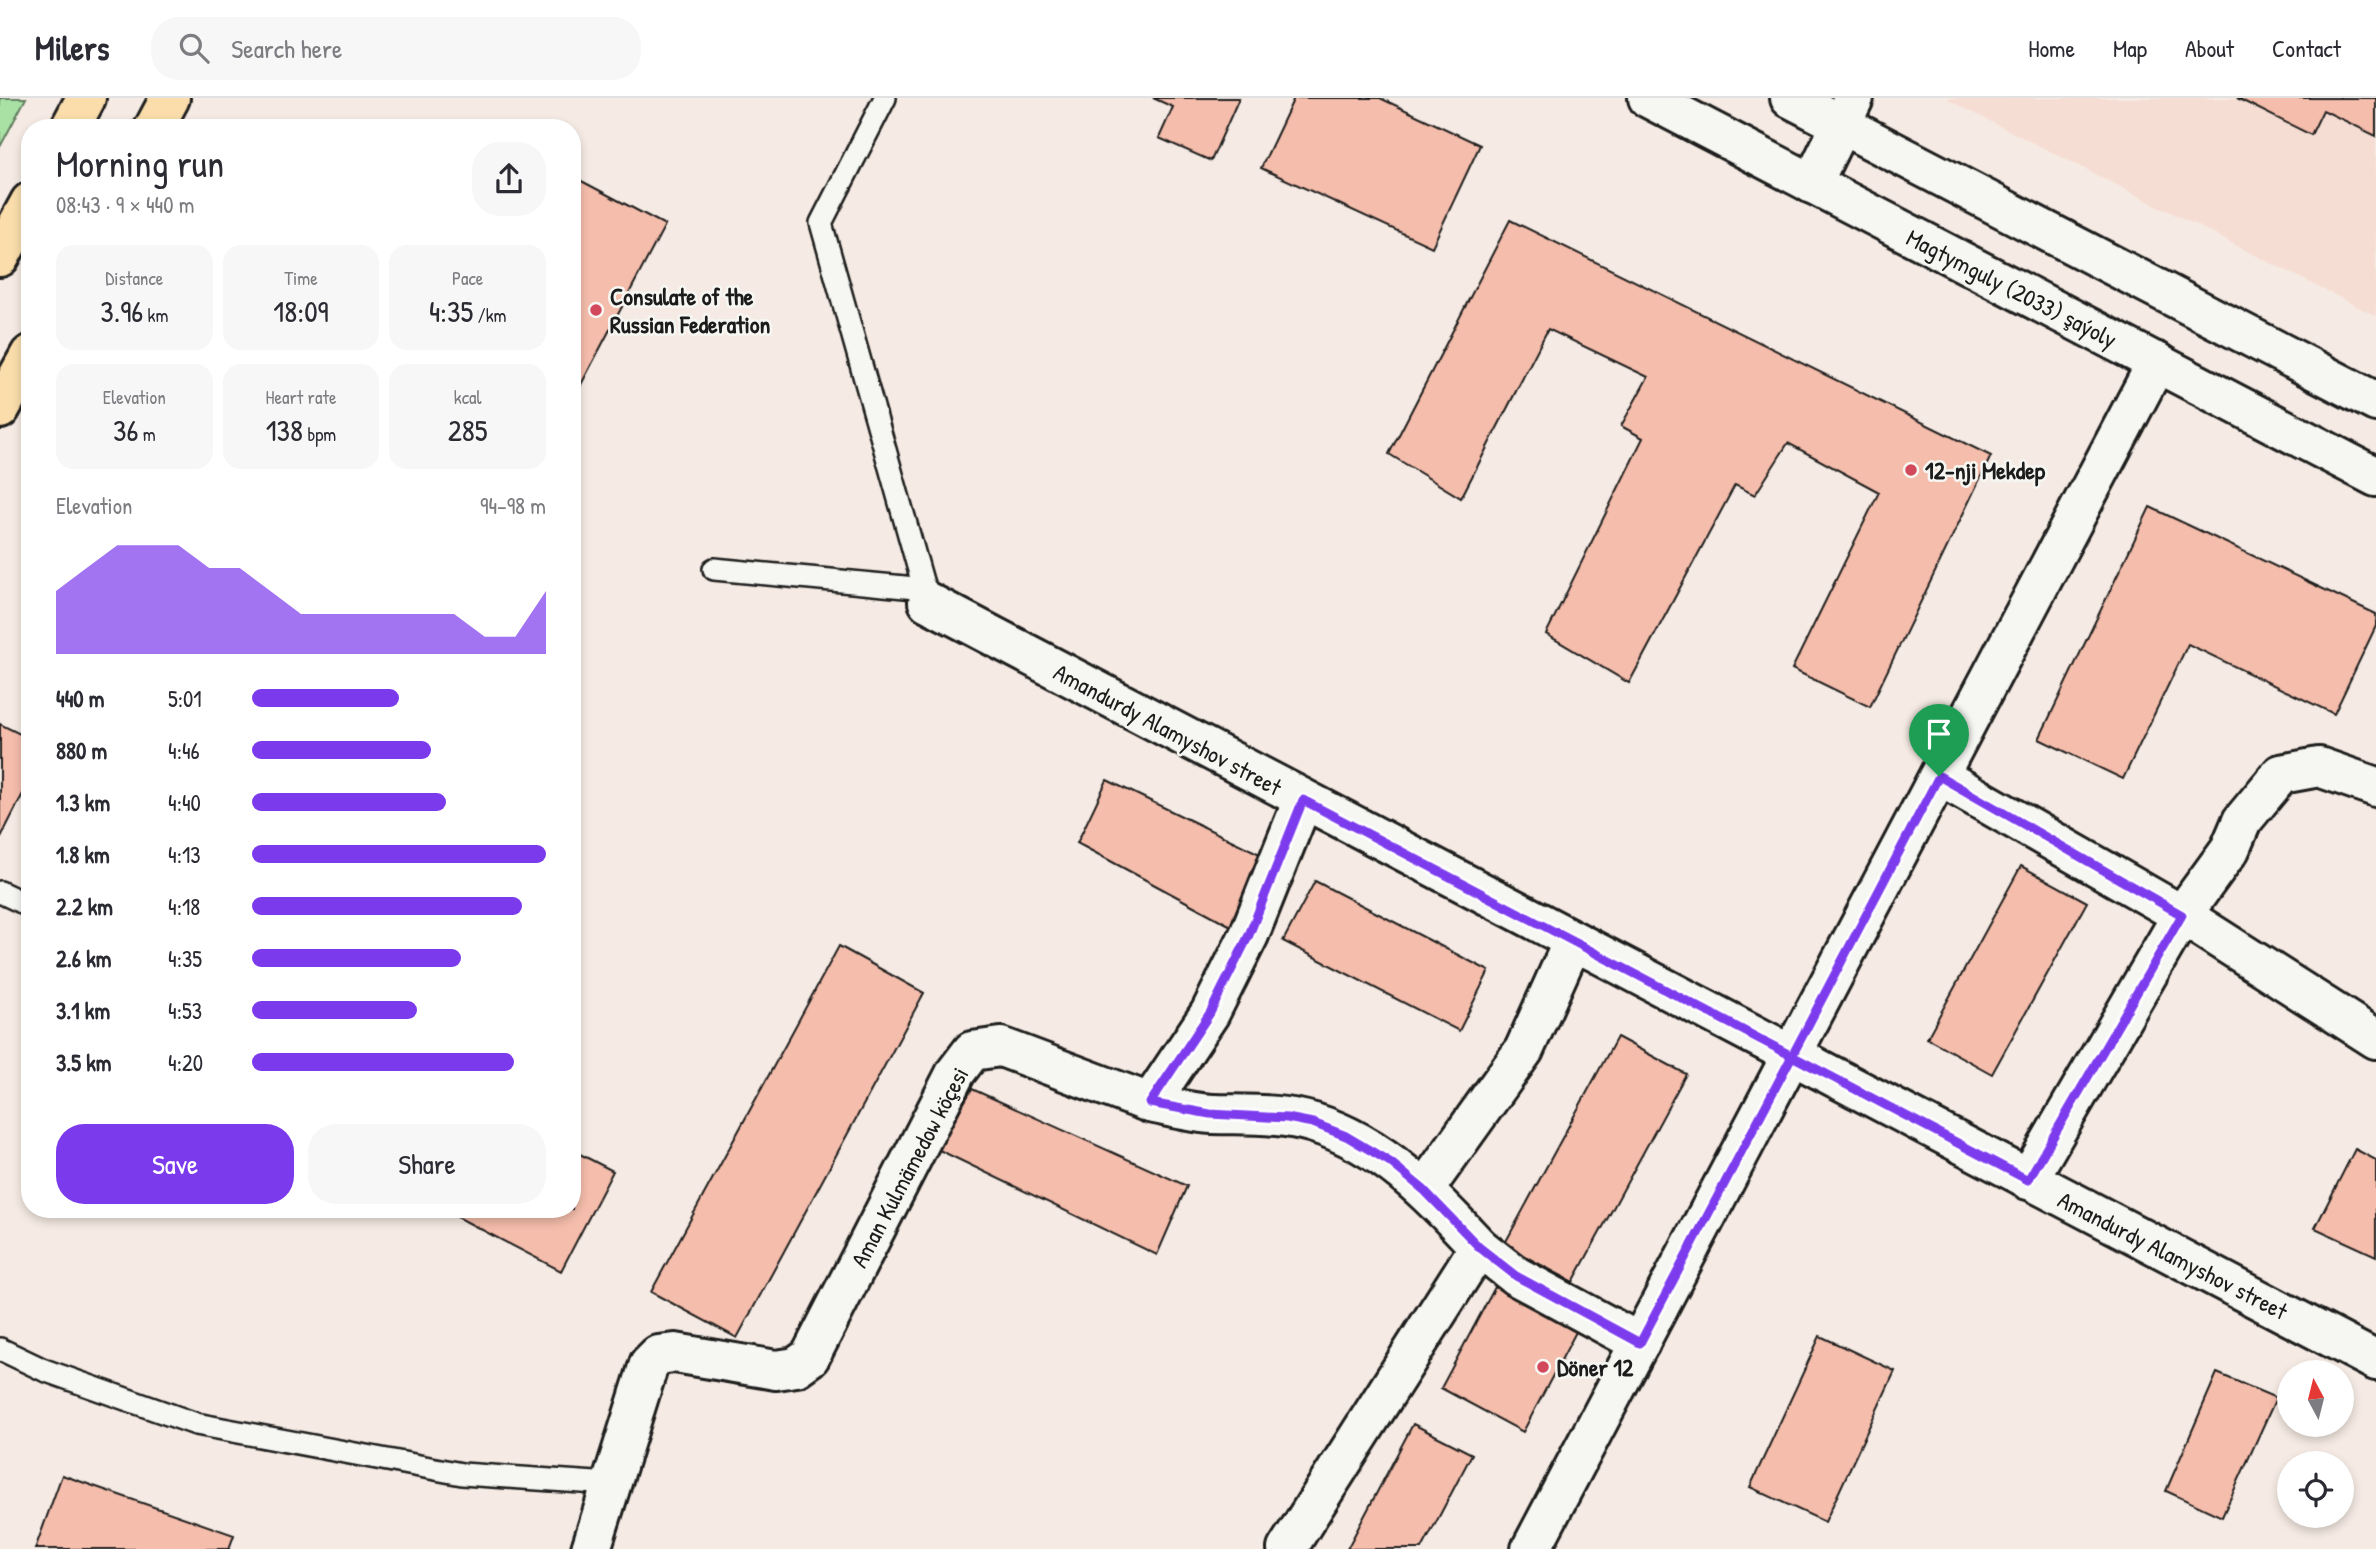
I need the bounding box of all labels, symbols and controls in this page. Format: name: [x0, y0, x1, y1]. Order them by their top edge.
search box: [151, 17, 641, 80]
text: Milers: [35, 26, 109, 70]
icon: search: [175, 29, 213, 67]
text: Search here: [231, 31, 342, 66]
text: Home: [2028, 32, 2075, 64]
text: Map: [2113, 32, 2147, 64]
text: About: [2185, 32, 2234, 64]
text: Contact: [2272, 32, 2341, 64]
text: Morning run: [56, 137, 224, 189]
button: share: [472, 142, 546, 216]
text: 08:43 · 9 × 440 m: [56, 189, 194, 220]
street label: Magtymguly (2033) şaýoly: [1901, 221, 2123, 355]
text: Distance: [105, 265, 163, 291]
text: Time: [284, 265, 318, 291]
text: Pace: [452, 265, 483, 291]
place label: Consulate of the Russian Federation: [610, 280, 771, 340]
text: 3.96: [100, 291, 143, 331]
text: 18:09: [273, 291, 329, 331]
text: 4:35: [429, 291, 473, 331]
text: km: [143, 302, 168, 328]
text: /km: [473, 302, 506, 328]
marker: Consulate of the Russian Federation: [588, 302, 604, 318]
text: Elevation: [103, 384, 166, 410]
text: Heart rate: [266, 384, 336, 410]
text: kcal: [454, 384, 482, 410]
text: 36: [113, 410, 138, 450]
text: 138: [266, 410, 303, 450]
text: 285: [448, 410, 488, 450]
text: m: [138, 421, 156, 447]
text: bpm: [303, 421, 336, 447]
place label: 12-nji Mekdep: [1925, 454, 2046, 487]
marker: 12-nji Mekdep: [1903, 462, 1919, 478]
text: Elevation: [56, 490, 132, 521]
text: 94–98 m: [480, 490, 546, 521]
street label: Amandurdy Alamyshov street: [1048, 655, 1288, 803]
text: 440 m: [56, 683, 104, 714]
text: 5:01: [168, 683, 202, 714]
pin: [1909, 704, 1969, 776]
icon: arrive: [1920, 715, 1958, 753]
text: 880 m: [56, 735, 107, 766]
text: 4:46: [168, 735, 200, 766]
text: 1.3 km: [56, 787, 110, 818]
text: 4:40: [168, 787, 201, 818]
text: 1.8 km: [56, 839, 110, 870]
text: 4:13: [168, 839, 201, 870]
text: 2.2 km: [56, 891, 113, 922]
text: 4:18: [168, 891, 200, 922]
text: 2.6 km: [56, 943, 111, 974]
text: 4:35: [168, 943, 202, 974]
text: 3.1 km: [56, 995, 110, 1026]
text: 4:53: [168, 995, 202, 1026]
text: 3.5 km: [56, 1047, 111, 1078]
text: 4:20: [168, 1047, 203, 1078]
street label: Aman Kulmämedow köçesi: [843, 1061, 975, 1273]
button: Save: [56, 1124, 294, 1204]
button: Share: [308, 1124, 546, 1204]
street label: Amandurdy Alamyshov street: [2053, 1183, 2294, 1327]
place label: Döner 12: [1557, 1351, 1634, 1383]
marker: Döner 12: [1535, 1359, 1551, 1375]
north arrow: [2277, 1360, 2354, 1437]
map controls: [2277, 1360, 2354, 1528]
button: locate: [2277, 1451, 2354, 1528]

